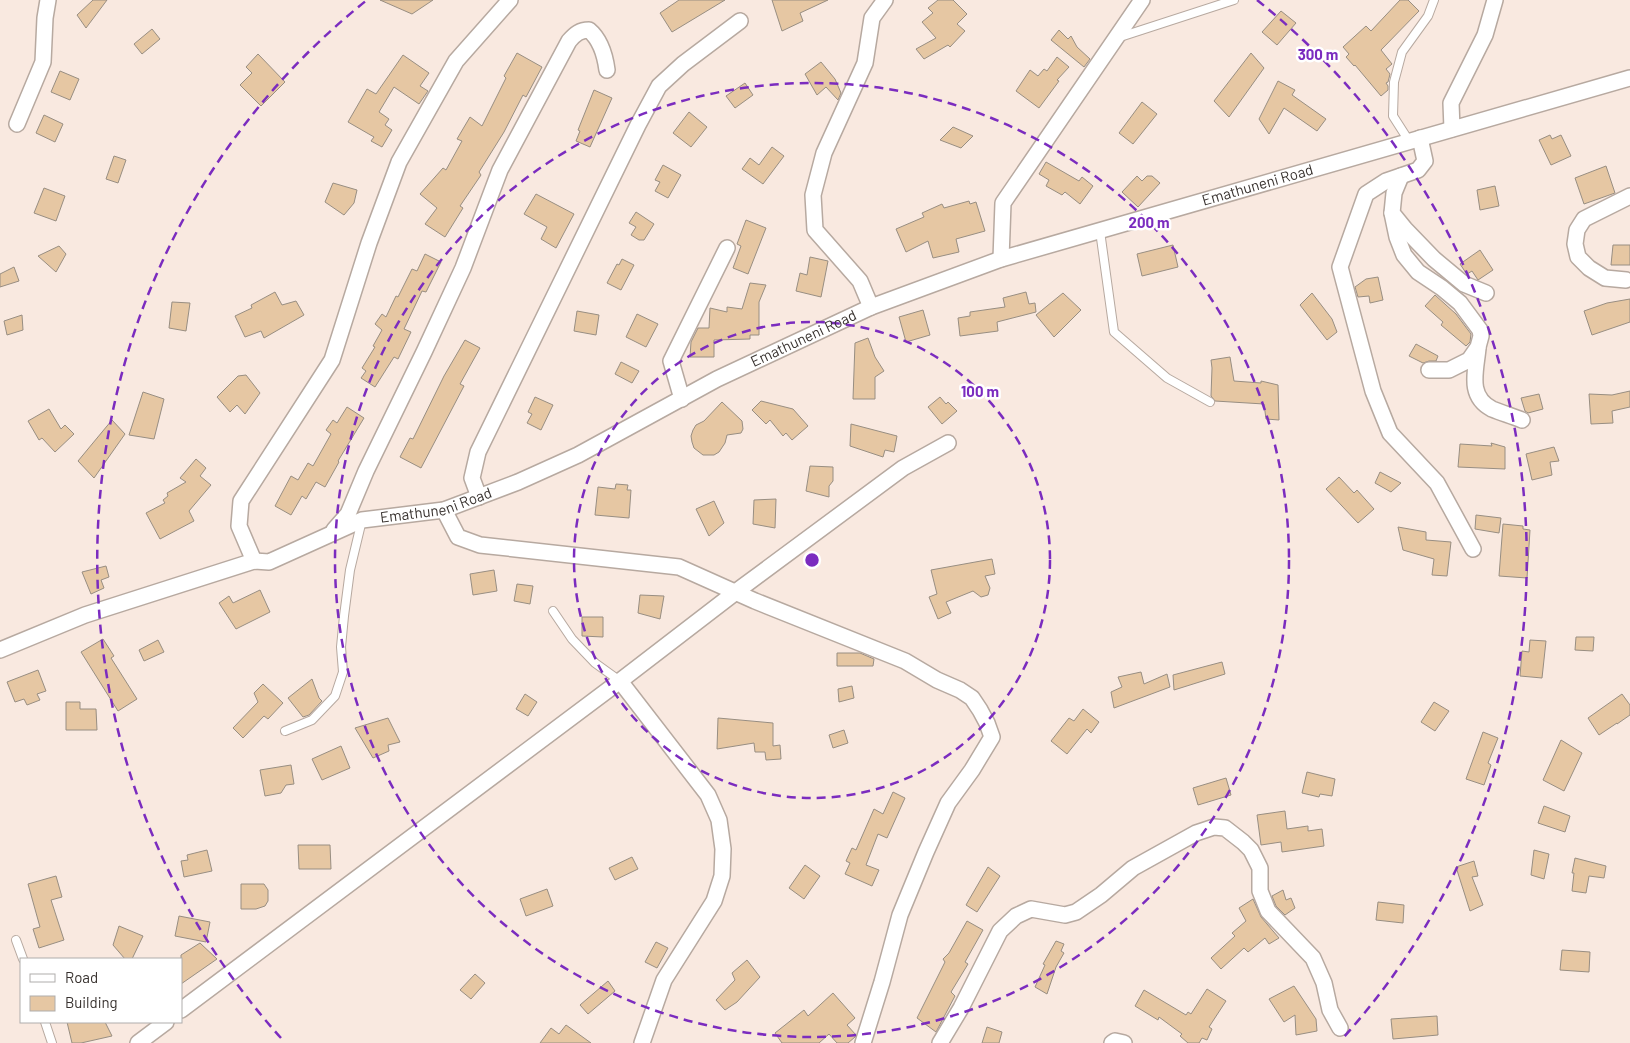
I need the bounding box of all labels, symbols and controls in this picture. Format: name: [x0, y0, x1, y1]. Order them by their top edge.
text: 300 m: [1298, 45, 1338, 63]
street label: Emathuneni Road: [1200, 160, 1315, 209]
text: 200 m: [1128, 213, 1170, 231]
street label: Emathuneni Road: [747, 305, 859, 370]
text: 100 m: [961, 382, 999, 400]
street label: Emathuneni Road: [379, 483, 494, 526]
centre of rings: [803, 551, 821, 569]
legend: [20, 958, 182, 1023]
text: Road: [65, 968, 98, 986]
text: Building: [65, 993, 118, 1011]

